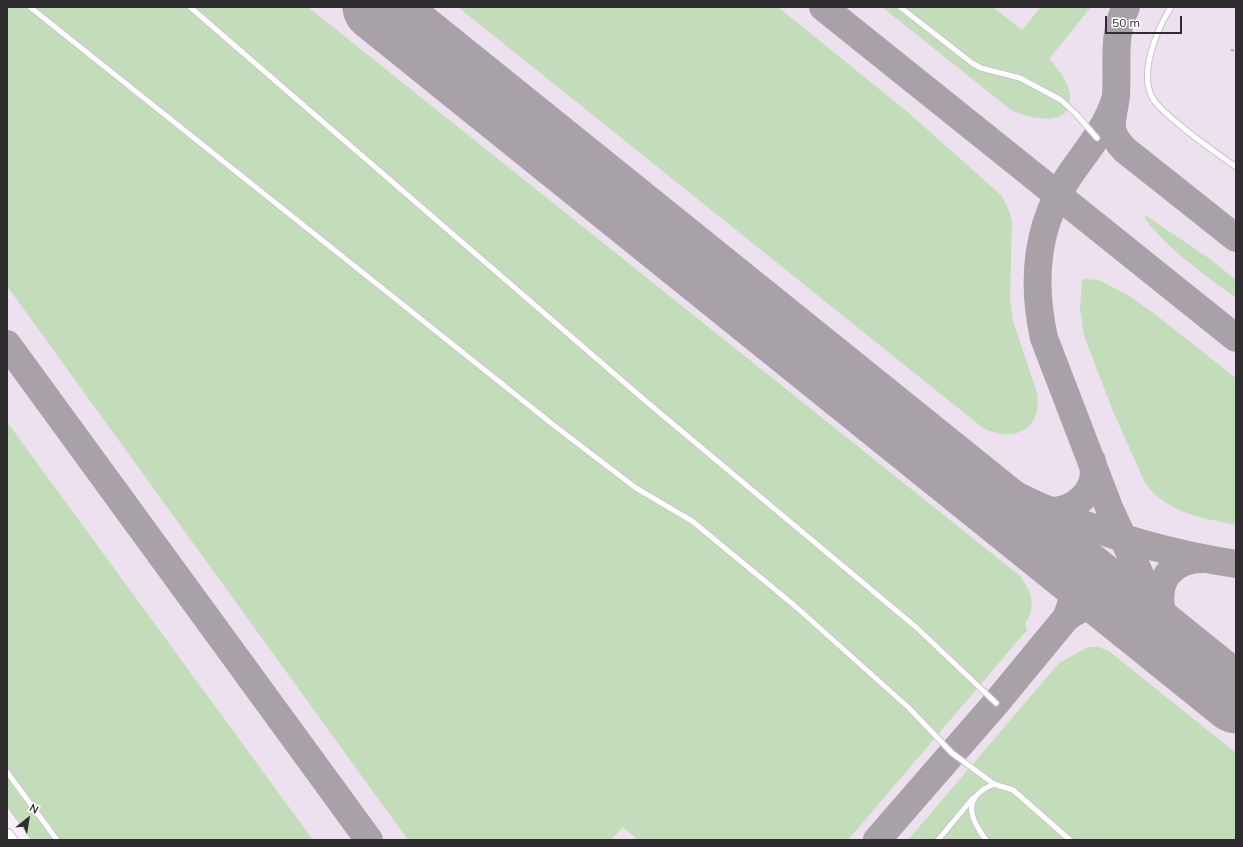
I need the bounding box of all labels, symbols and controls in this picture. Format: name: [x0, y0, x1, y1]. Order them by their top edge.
scale bar: [1107, 8, 1184, 34]
text: 50 m: [1112, 15, 1140, 30]
north arrow: [8, 799, 48, 839]
text: N: [27, 800, 41, 817]

